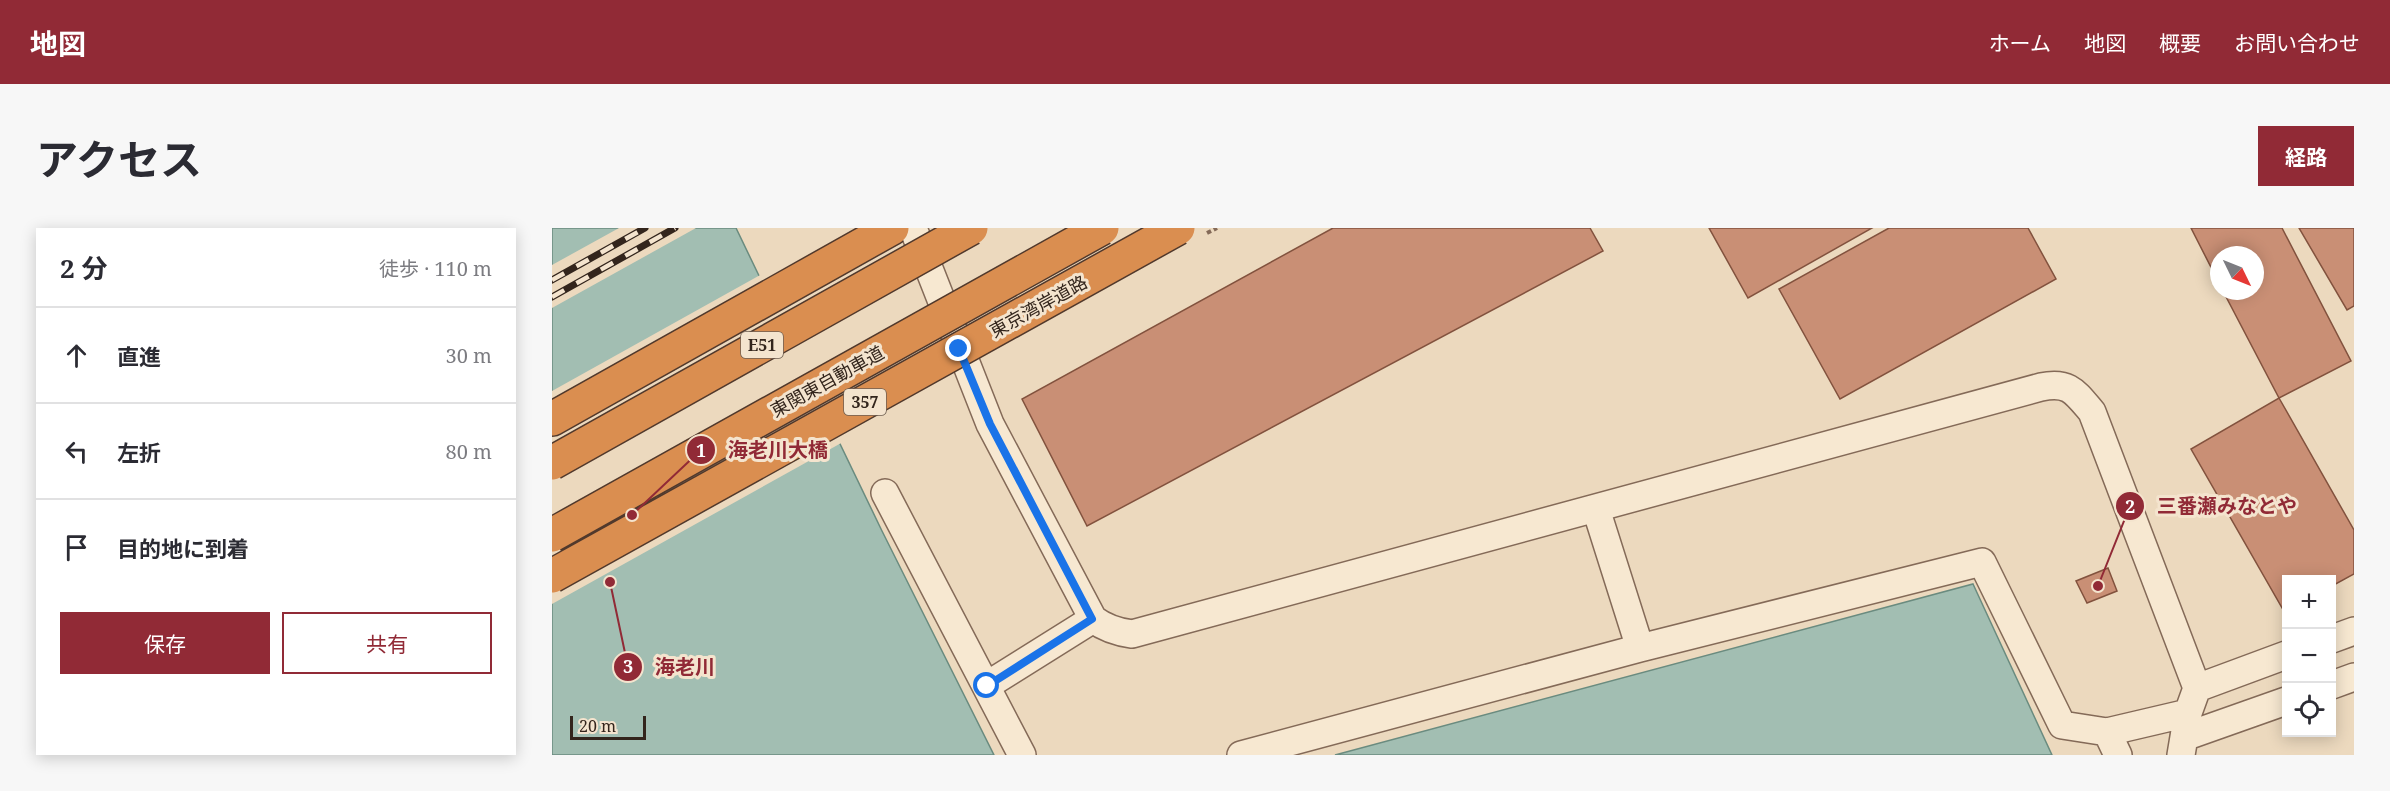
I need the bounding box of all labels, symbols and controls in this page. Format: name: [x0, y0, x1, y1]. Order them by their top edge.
text: 地図: [30, 24, 86, 62]
text: ホーム: [1989, 29, 2051, 57]
text: 地図: [2084, 29, 2126, 57]
text: 概要: [2159, 29, 2201, 57]
text: お問い合わせ: [2234, 29, 2360, 57]
button: 経路: [2258, 126, 2354, 186]
text: アクセス: [36, 130, 202, 187]
north arrow: [2210, 246, 2264, 300]
text: 2 分: [60, 250, 107, 286]
text: 徒歩 · 110 m: [379, 255, 492, 282]
street label: 東京湾岸道路: [985, 269, 1091, 343]
road number: E51: [741, 332, 783, 358]
route end: [945, 335, 971, 361]
icon: ahead: [60, 339, 93, 372]
street label: 東関東自動車道: [766, 340, 888, 422]
text: 直進: [117, 341, 161, 371]
text: 30 m: [446, 342, 492, 369]
road number: 357: [844, 389, 886, 415]
callout: 海老川大橋: [686, 431, 840, 469]
icon: left: [60, 435, 93, 468]
text: 海老川大橋: [728, 436, 828, 463]
text: 左折: [117, 437, 161, 467]
text: 80 m: [446, 438, 492, 465]
text: 1: [696, 438, 706, 462]
callout: 三番瀬みなとや: [2115, 487, 2309, 525]
text: 三番瀬みなとや: [2157, 492, 2297, 519]
text: 2: [2125, 494, 2135, 518]
icon: arrive: [60, 531, 93, 564]
text: 目的地に到着: [117, 533, 249, 563]
map controls: [2282, 575, 2336, 737]
button: +: [2282, 575, 2336, 629]
button: 保存: [60, 612, 270, 674]
button: 共有: [282, 612, 492, 674]
button: −: [2282, 629, 2336, 683]
callout: 海老川: [613, 648, 727, 686]
text: 海老川: [655, 653, 715, 680]
text: 3: [623, 654, 633, 678]
route start: [973, 672, 999, 698]
button: locate: [2282, 683, 2336, 737]
scale bar: [570, 713, 646, 741]
text: 20 m: [579, 715, 616, 737]

